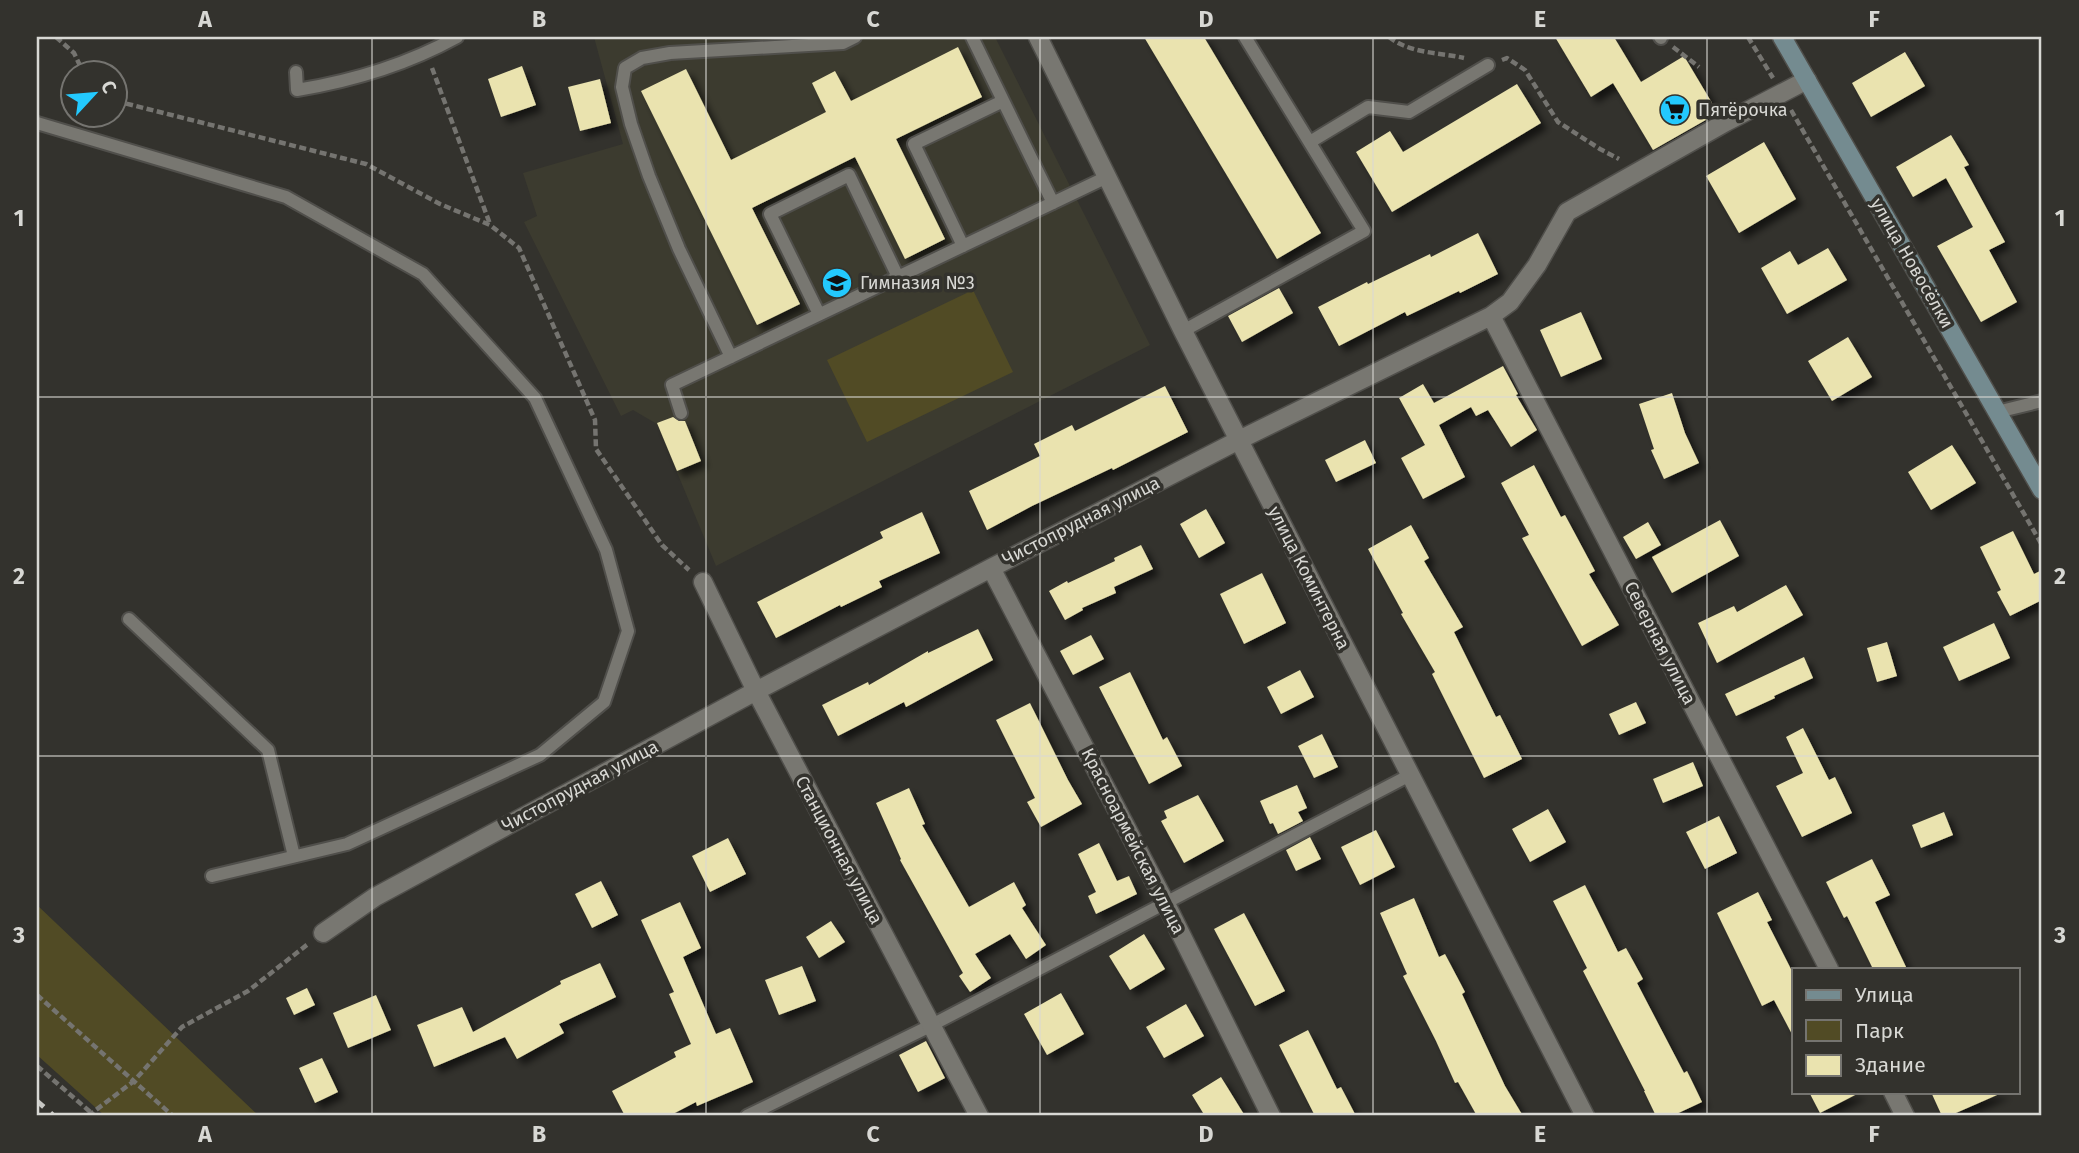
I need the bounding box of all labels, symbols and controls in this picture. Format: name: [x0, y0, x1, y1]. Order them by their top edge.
text: A: [197, 5, 212, 33]
text: B: [532, 5, 546, 33]
text: C: [866, 5, 880, 33]
text: D: [1199, 5, 1214, 33]
text: E: [1534, 5, 1546, 33]
text: F: [1868, 5, 1880, 33]
north arrow: [60, 60, 130, 130]
text: С: [96, 77, 122, 97]
supermarket icon: Пятёрочка: [1658, 93, 1692, 127]
place label: Пятёрочка: [1698, 99, 1788, 121]
street label: улица Новосёлки: [1866, 194, 1958, 332]
text: 1: [14, 204, 24, 232]
text: 1: [2055, 204, 2065, 232]
school or university icon: Гимназия №3: [820, 266, 854, 300]
place label: Гимназия №3: [860, 272, 975, 294]
street label: Чистопрудная улица: [999, 472, 1163, 570]
street label: улица Коминтерна: [1263, 503, 1355, 653]
text: 2: [13, 562, 25, 590]
text: 2: [2054, 562, 2066, 590]
street label: Северная улица: [1619, 578, 1701, 708]
street label: Чистопрудная улица: [498, 735, 662, 837]
street label: Красноармейская улица: [1076, 744, 1190, 938]
street label: Станционная улица: [791, 772, 887, 928]
text: 3: [12, 921, 25, 949]
text: 3: [2053, 921, 2066, 949]
legend: [1792, 968, 2020, 1094]
text: Улица: [1855, 982, 1914, 1008]
text: Парк: [1855, 1018, 1904, 1044]
text: Здание: [1855, 1052, 1926, 1078]
text: A: [197, 1120, 212, 1148]
text: B: [532, 1120, 546, 1148]
text: C: [866, 1120, 880, 1148]
text: D: [1199, 1120, 1214, 1148]
text: E: [1534, 1120, 1546, 1148]
text: F: [1868, 1120, 1880, 1148]

